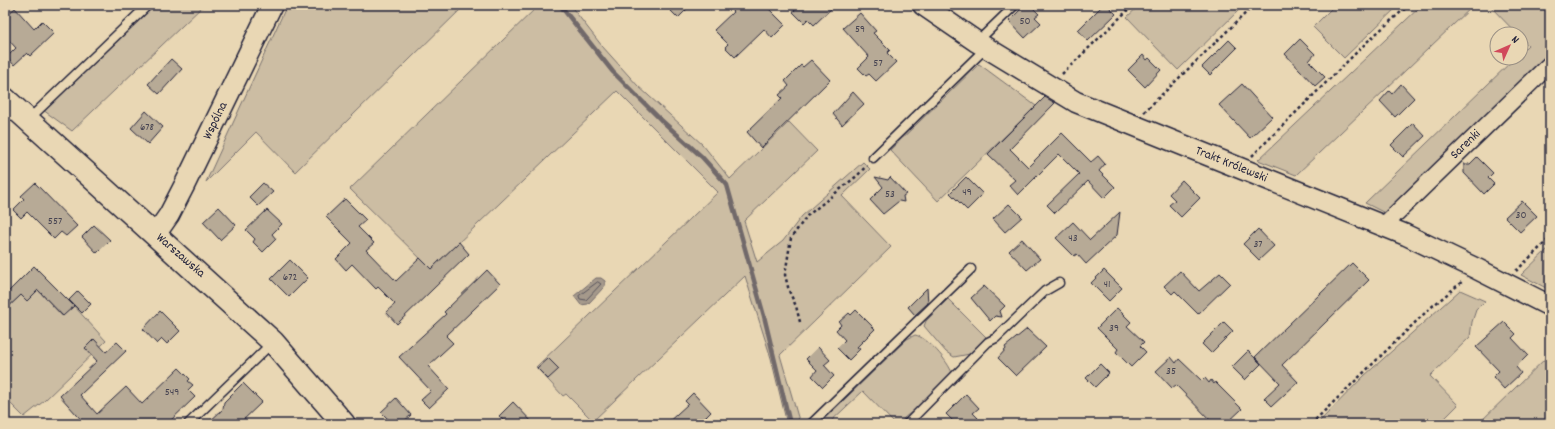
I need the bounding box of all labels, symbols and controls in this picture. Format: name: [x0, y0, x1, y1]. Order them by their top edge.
house number: 50: [1019, 14, 1031, 30]
house number: 59: [855, 22, 865, 38]
north arrow: [1489, 26, 1529, 66]
text: N: [1507, 33, 1523, 48]
house number: 57: [873, 56, 883, 72]
street label: Wspólna: [199, 98, 234, 143]
house number: 678: [140, 120, 154, 136]
street label: Sarenki: [1446, 125, 1486, 164]
street label: Trakt Królewski: [1192, 142, 1270, 188]
house number: 49: [962, 185, 972, 201]
house number: 53: [885, 187, 895, 203]
house number: 30: [1516, 208, 1526, 224]
house number: 557: [48, 214, 62, 230]
street label: Warszawska: [151, 229, 210, 283]
house number: 43: [1068, 231, 1078, 247]
house number: 37: [1253, 237, 1263, 253]
house number: 672: [283, 270, 297, 286]
house number: 41: [1104, 277, 1110, 293]
house number: 39: [1109, 321, 1119, 337]
house number: 35: [1166, 364, 1176, 380]
house number: 549: [165, 385, 179, 401]

